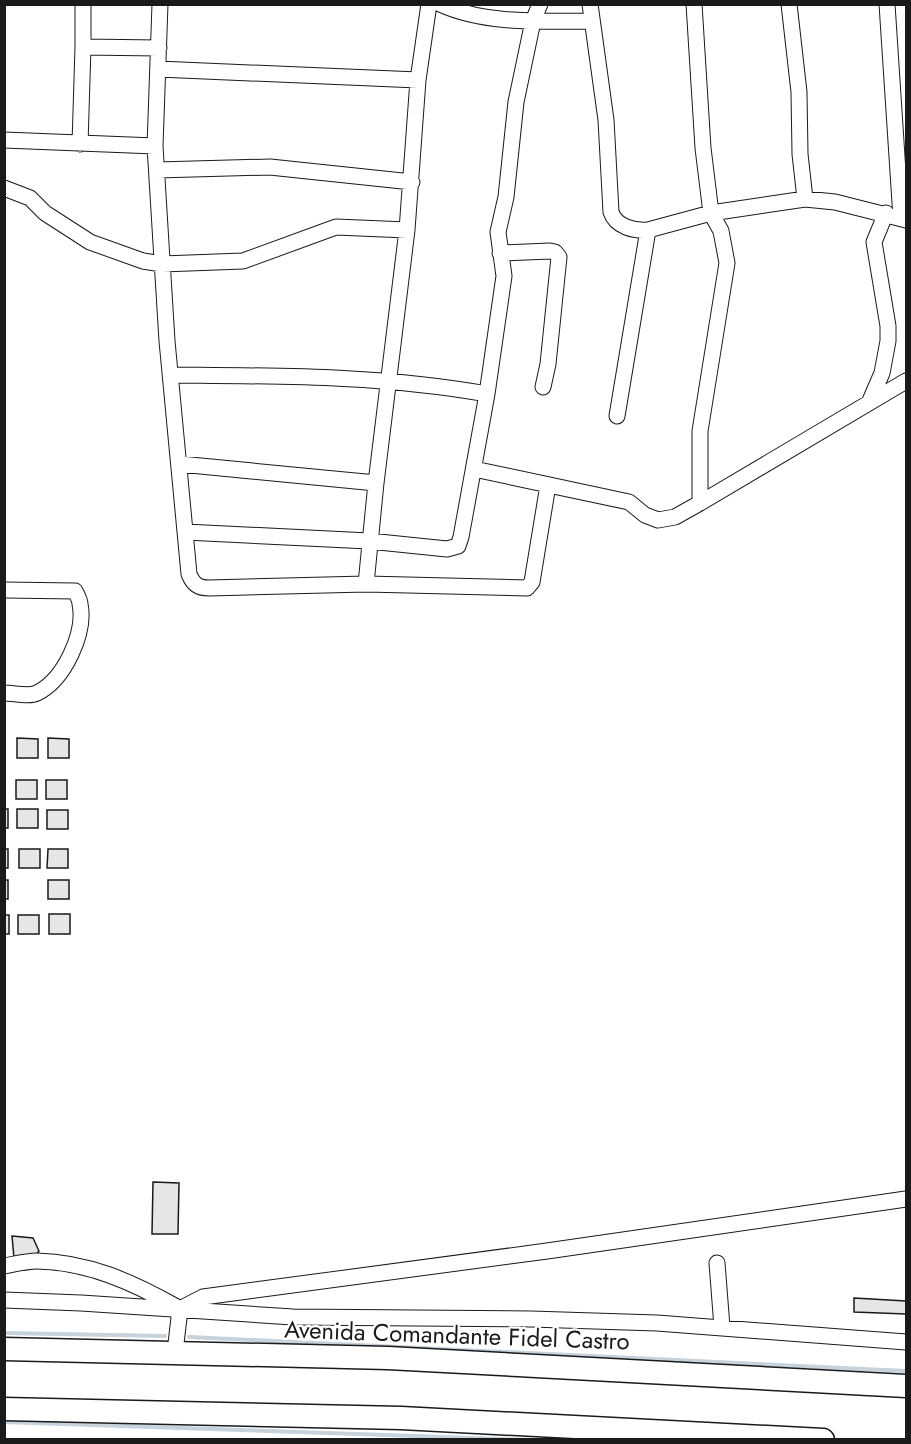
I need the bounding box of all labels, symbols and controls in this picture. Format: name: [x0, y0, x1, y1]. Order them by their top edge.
street label: Avenida Comandante Fidel Castro: [284, 1311, 630, 1359]

